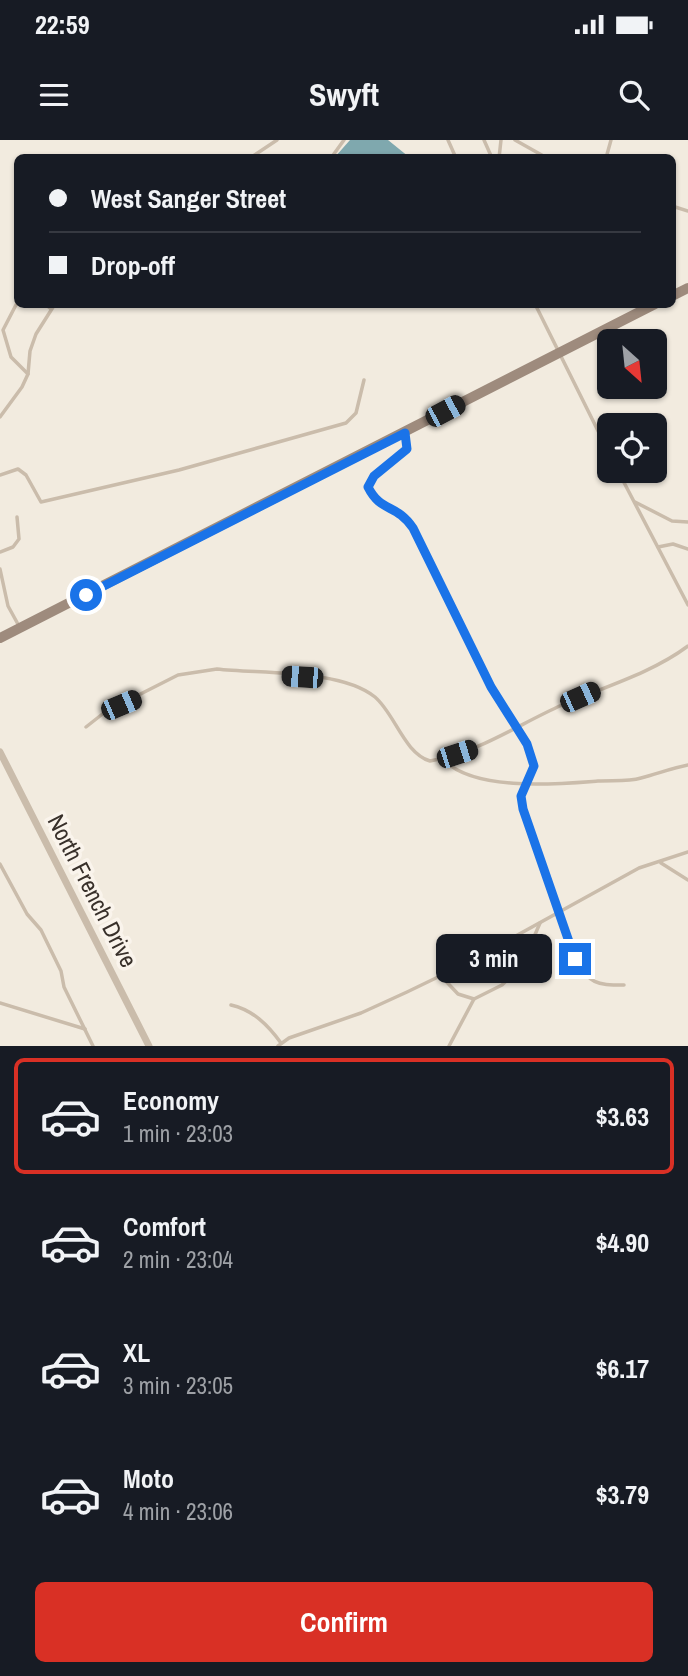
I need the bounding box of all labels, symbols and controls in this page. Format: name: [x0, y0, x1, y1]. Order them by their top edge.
text: 22:59: [35, 7, 90, 42]
text: Swyft: [309, 73, 379, 116]
icon: menu: [35, 76, 73, 114]
icon: search: [615, 76, 653, 114]
text: West Sanger Street: [91, 181, 286, 216]
text: Drop-off: [91, 248, 175, 283]
north arrow: [597, 329, 667, 399]
map controls: [597, 329, 667, 483]
car: [422, 392, 469, 430]
button: locate: [597, 413, 667, 483]
route start: [70, 579, 102, 611]
car: [281, 665, 324, 689]
car: [557, 679, 604, 715]
car: [98, 687, 145, 723]
car: [434, 738, 481, 770]
street label: North French Drive: [41, 809, 145, 972]
callout: 3 min: [435, 934, 550, 984]
text: 3 min: [469, 943, 519, 974]
route end: [559, 943, 591, 975]
text: Economy: [123, 1083, 219, 1118]
icon: car: [39, 1085, 102, 1148]
text: $3.63: [596, 1099, 649, 1134]
text: 1 min · 23:03: [123, 1118, 233, 1149]
text: Comfort: [123, 1209, 206, 1244]
icon: car: [39, 1211, 102, 1274]
text: $4.90: [596, 1225, 649, 1260]
text: 2 min · 23:04: [123, 1244, 233, 1275]
text: XL: [123, 1335, 150, 1370]
icon: car: [39, 1337, 102, 1400]
text: $6.17: [596, 1351, 649, 1386]
text: 3 min · 23:05: [123, 1370, 233, 1401]
text: Moto: [123, 1461, 174, 1496]
icon: car: [39, 1463, 102, 1526]
text: $3.79: [596, 1477, 649, 1512]
text: 4 min · 23:06: [123, 1496, 233, 1527]
button: Confirm: [35, 1582, 653, 1662]

